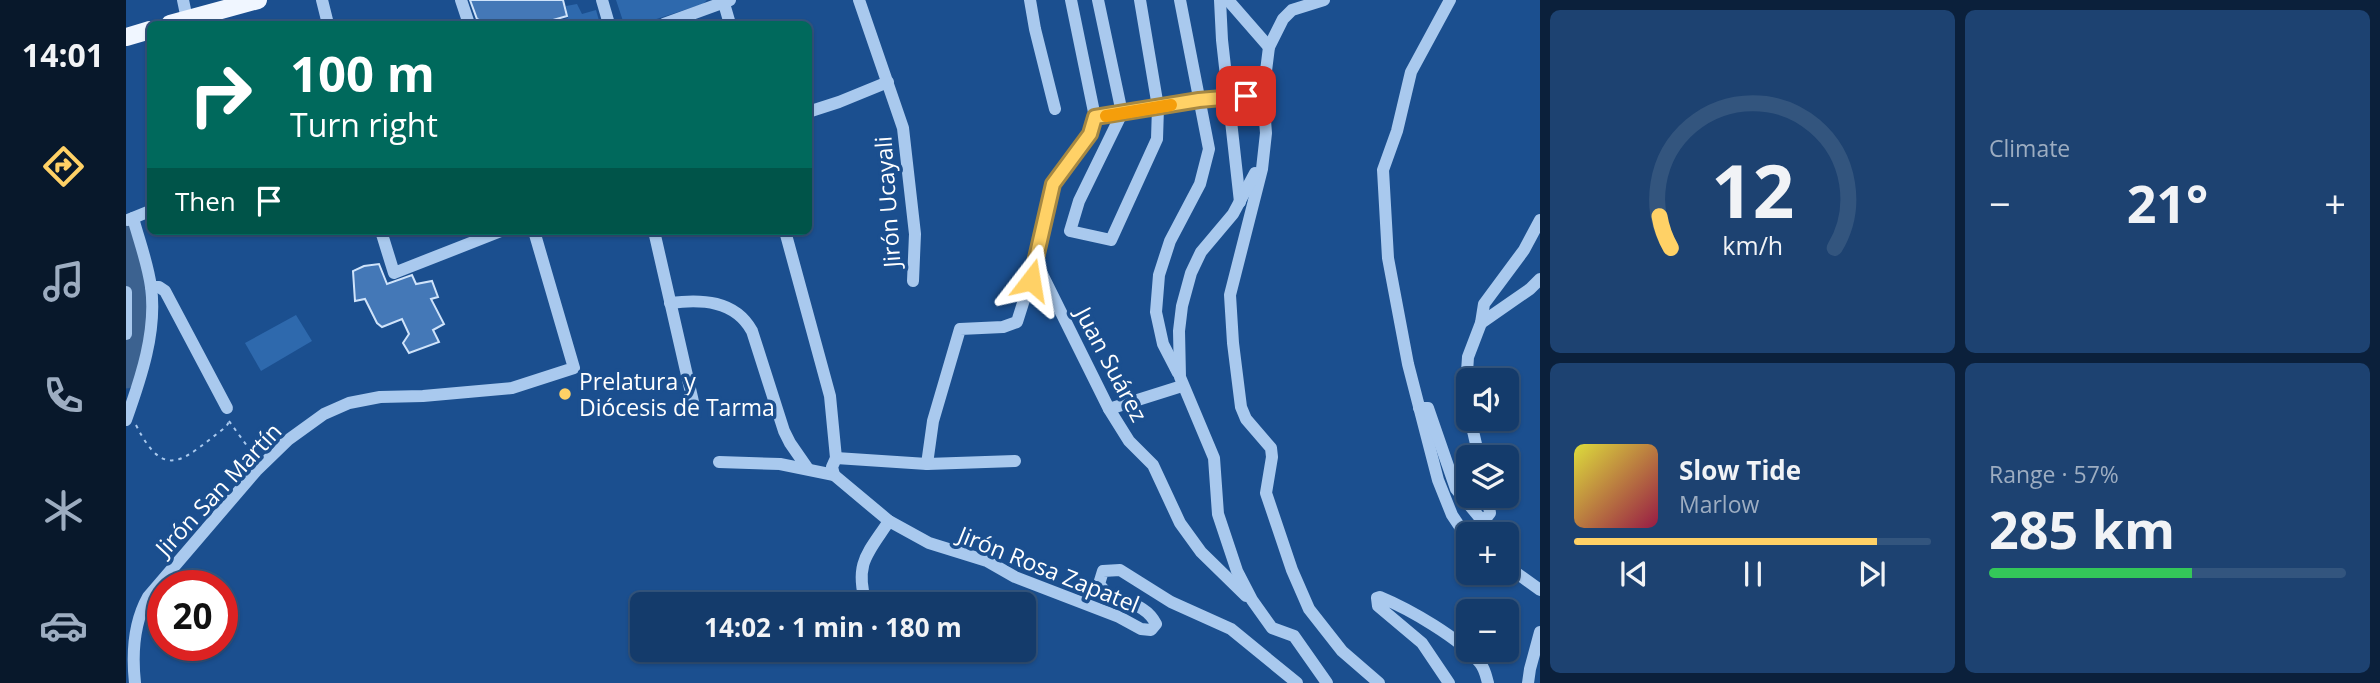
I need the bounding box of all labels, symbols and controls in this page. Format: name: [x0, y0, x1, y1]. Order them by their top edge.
text: 14:01: [22, 33, 104, 76]
text: 100 m: [290, 40, 435, 106]
icon: right: [175, 49, 266, 140]
pin: [1216, 66, 1276, 126]
icon: arrive: [1227, 77, 1265, 115]
text: Turn right: [290, 103, 438, 146]
text: Climate: [1989, 132, 2070, 164]
street label: Jirón Ucayali: [866, 135, 908, 271]
text: 12: [1711, 140, 1794, 239]
icon: directions: [39, 142, 88, 191]
text: 21°: [2127, 167, 2208, 238]
text: −: [1989, 177, 2011, 229]
text: +: [2324, 177, 2346, 229]
icon: arrive: [250, 182, 288, 220]
text: Then: [175, 183, 236, 219]
text: km/h: [1722, 227, 1783, 261]
position arrow: [994, 243, 1068, 317]
icon: music: [39, 257, 88, 306]
street label: Juan Suárez: [1067, 299, 1156, 427]
place label: Prelatura y Diócesis de Tarma: [579, 365, 775, 423]
map controls: [1456, 368, 1519, 662]
button: sound: [1456, 368, 1519, 431]
icon: phone: [39, 371, 88, 420]
marker: Prelatura y Diócesis de Tarma: [557, 386, 573, 402]
street label: Jirón San Martín: [146, 415, 288, 564]
button: layers: [1456, 445, 1519, 508]
text: Slow Tide: [1679, 452, 1801, 488]
text: Range · 57%: [1989, 458, 2119, 490]
icon: climate: [39, 486, 88, 535]
text: Marlow: [1679, 488, 1759, 520]
text: 285 km: [1989, 493, 2175, 564]
street label: Jirón Rosa Zapatel: [952, 517, 1144, 620]
button: +: [1456, 522, 1519, 585]
icon: previous: [1615, 555, 1653, 593]
icon: pause: [1734, 555, 1772, 593]
icon: next: [1853, 555, 1891, 593]
speed limit sign: 20: [147, 570, 238, 661]
button: −: [1456, 599, 1519, 662]
icon: car: [39, 601, 88, 650]
text: 14:02 · 1 min · 180 m: [704, 609, 962, 645]

